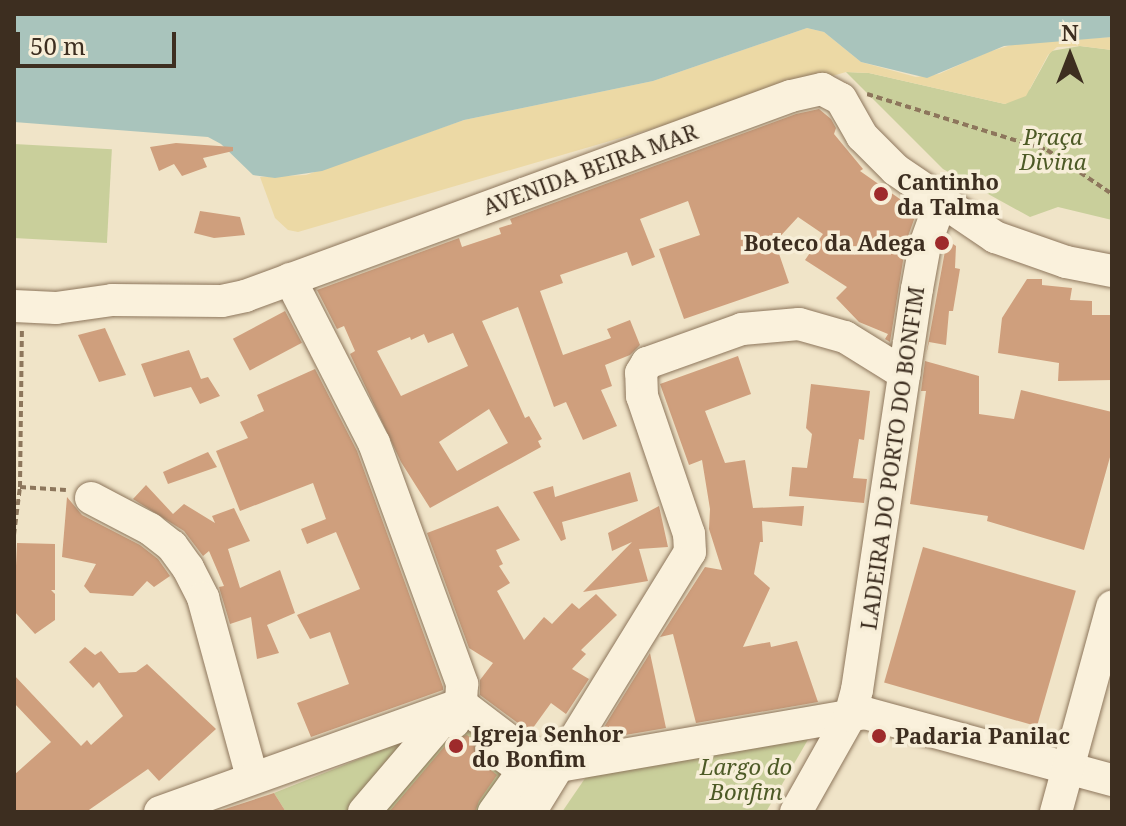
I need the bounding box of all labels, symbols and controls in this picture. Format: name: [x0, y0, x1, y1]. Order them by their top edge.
scale bar: [20, 16, 180, 66]
north arrow: [1030, 16, 1110, 96]
text: N: [1061, 17, 1079, 47]
text: 50 m: [30, 29, 86, 62]
street label: AVENIDA BEIRA MAR: [479, 118, 701, 220]
park label: Praça Divina: [1019, 123, 1087, 174]
place label: Cantinho da Talma: [897, 168, 1000, 220]
marker: Cantinho da Talma: [872, 185, 890, 203]
place label: Boteco da Adega: [744, 230, 926, 256]
marker: Boteco da Adega: [933, 234, 951, 252]
street label: LADEIRA DO PORTO DO BONFIM: [855, 285, 929, 631]
place label: Igreja Senhor do Bonfim: [472, 720, 623, 772]
place label: Padaria Panilac: [895, 723, 1070, 749]
marker: Padaria Panilac: [870, 727, 888, 745]
marker: Igreja Senhor do Bonfim: [447, 737, 465, 755]
park label: Largo do Bonfim: [700, 753, 792, 804]

